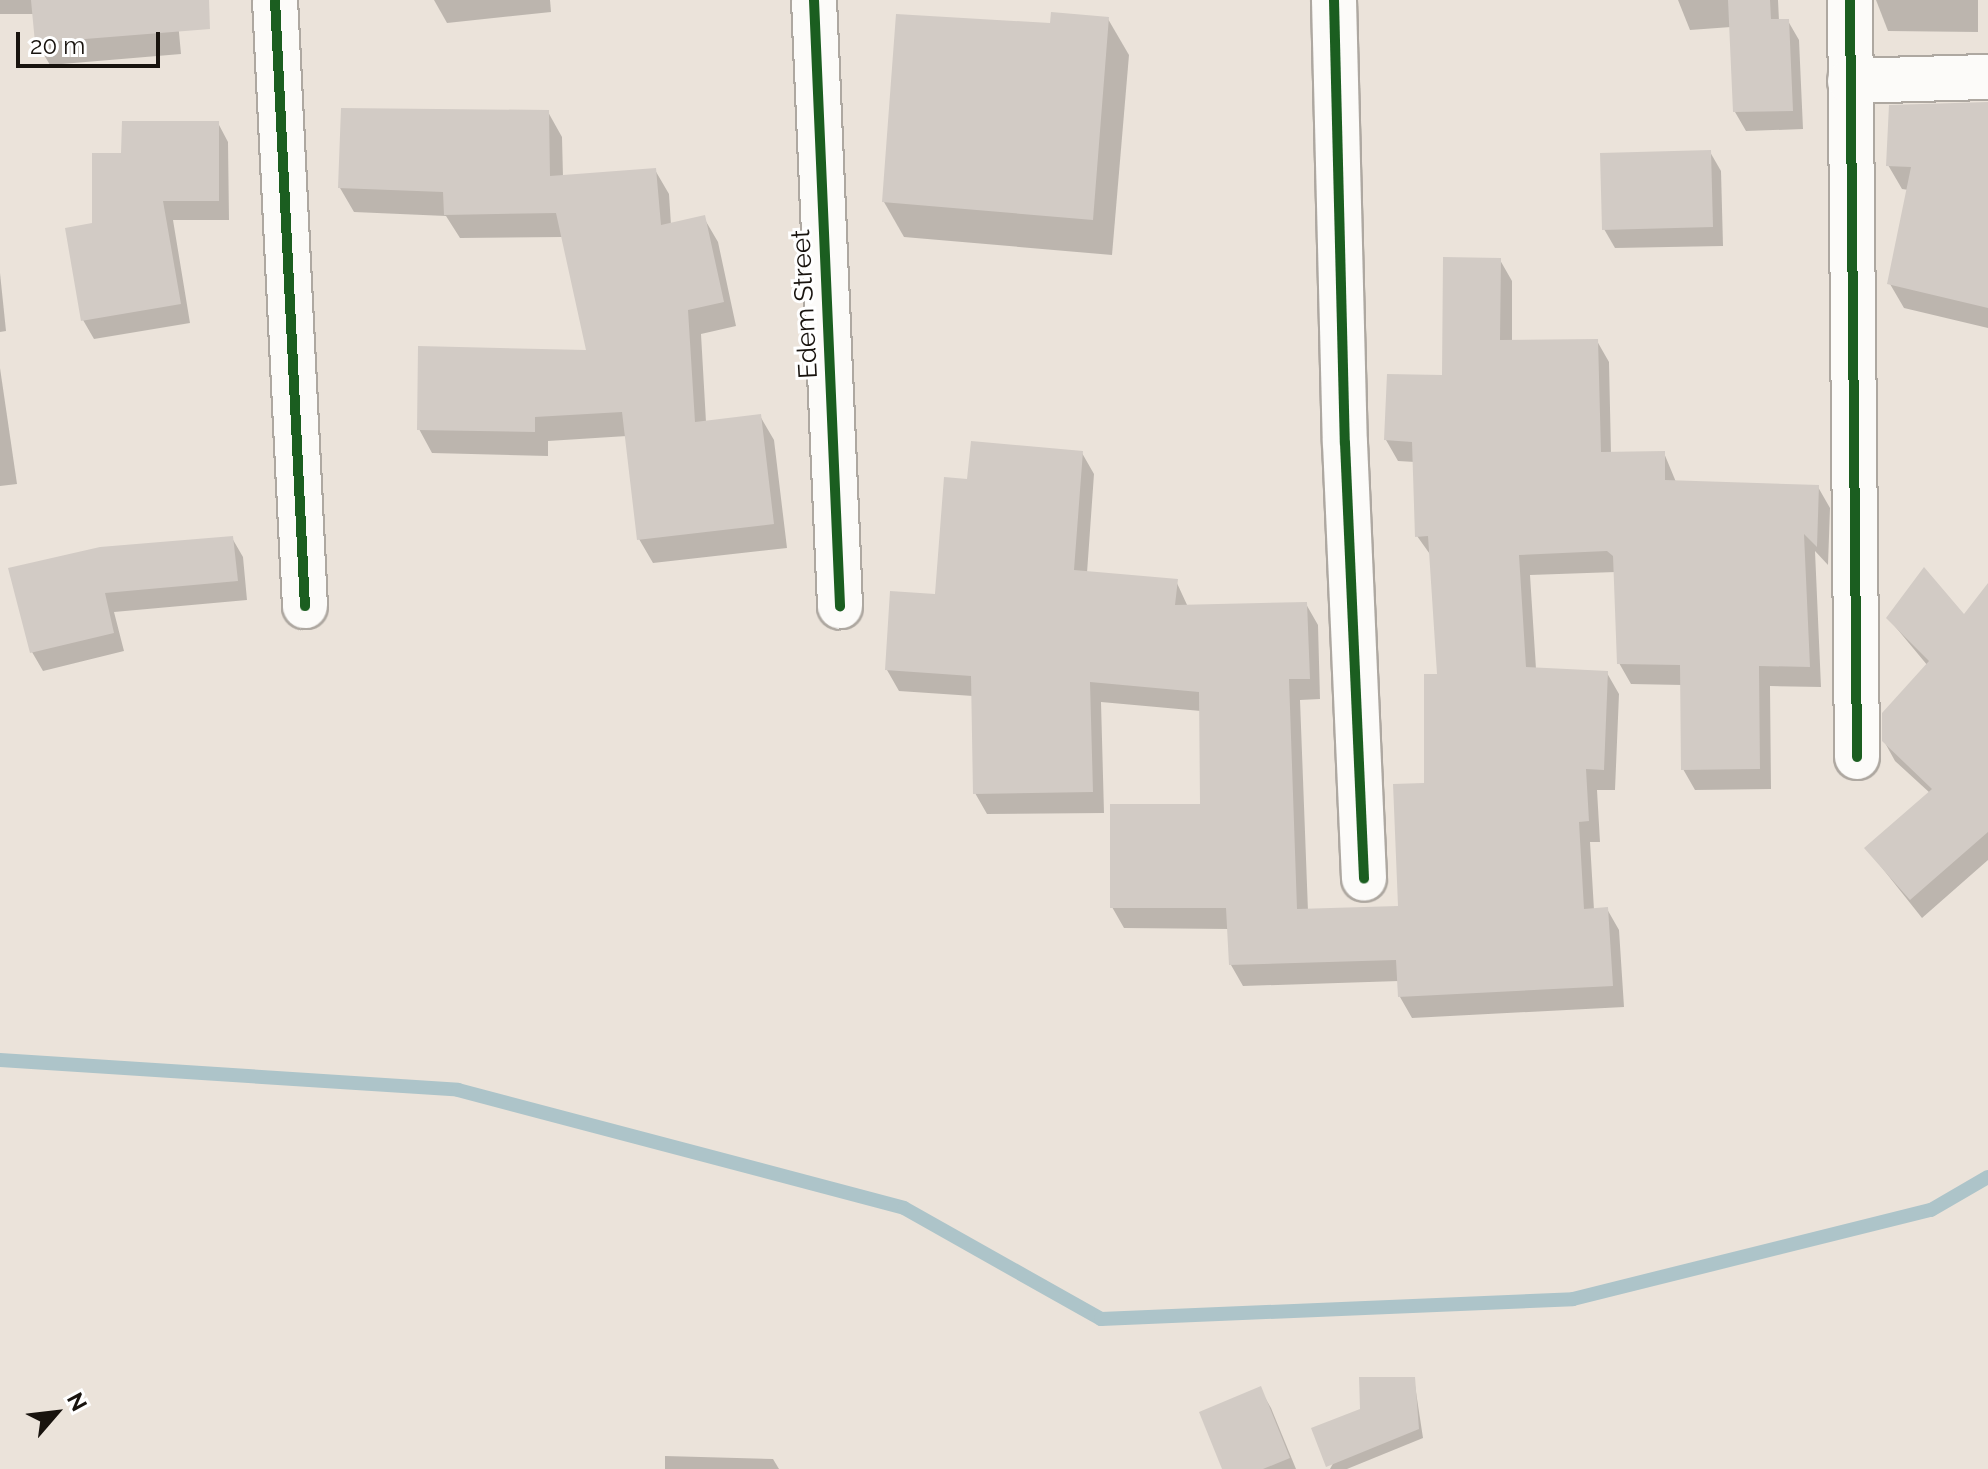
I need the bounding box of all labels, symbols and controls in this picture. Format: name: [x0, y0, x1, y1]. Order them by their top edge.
scale bar: [20, 16, 164, 66]
text: 20 m: [30, 31, 85, 60]
street label: Edem Street: [786, 229, 824, 379]
north arrow: [16, 1373, 96, 1453]
text: N: [62, 1388, 93, 1415]

